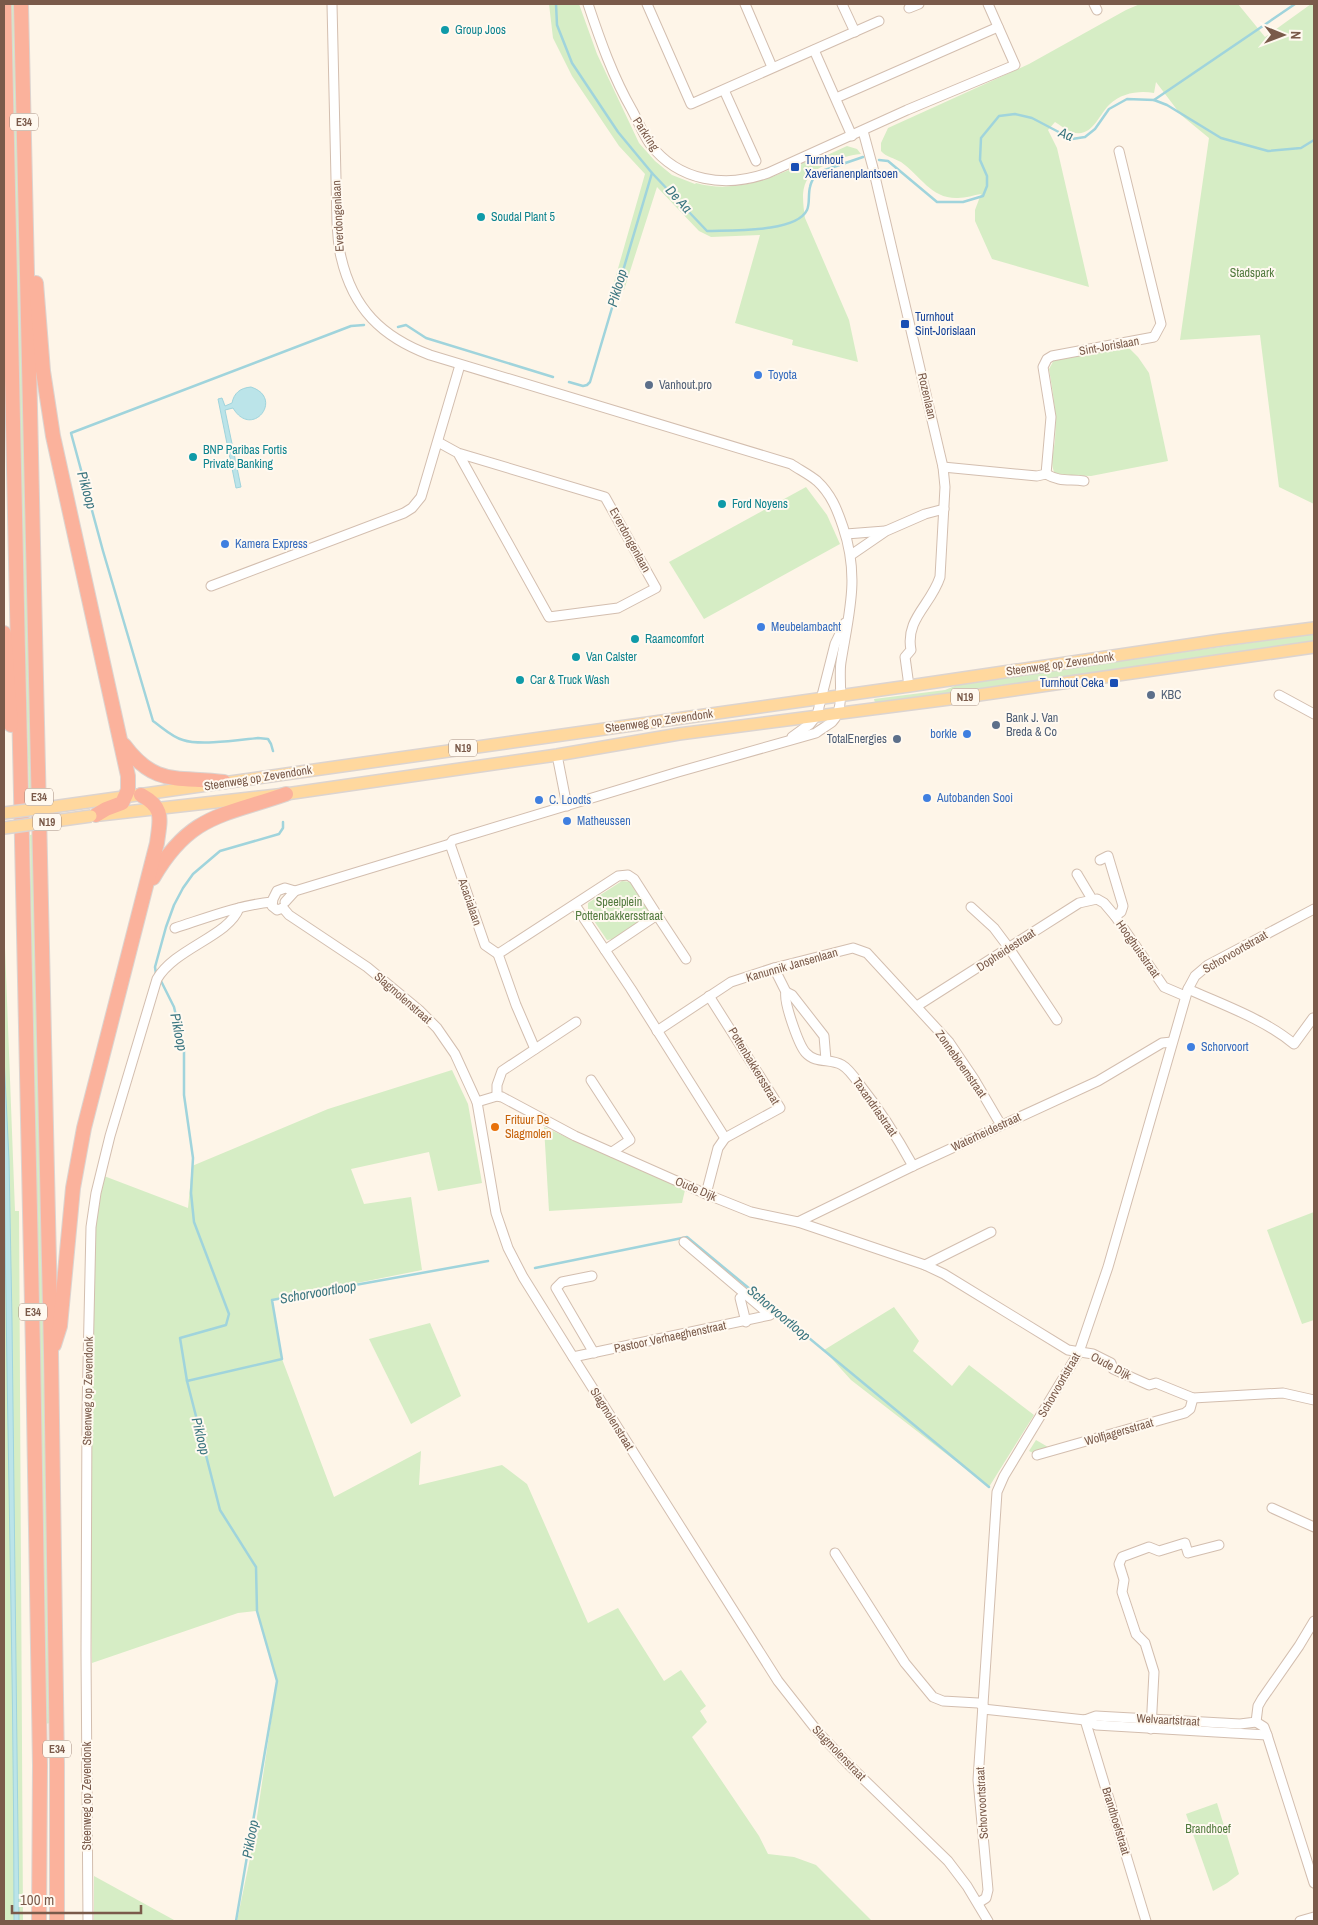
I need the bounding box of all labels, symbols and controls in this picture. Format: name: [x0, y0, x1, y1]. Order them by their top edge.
north arrow: [1258, 10, 1308, 60]
place label: Group Joos: [455, 22, 506, 38]
marker: Group Joos: [439, 24, 451, 36]
text: N: [1287, 31, 1305, 40]
road number: E34: [10, 114, 38, 130]
street label: Parkring: [629, 114, 663, 154]
water label: Aa: [1055, 123, 1076, 145]
place label: Turnhout Xaverianenplantsoen: [805, 152, 898, 182]
marker: Turnhout Xaverianenplantsoen: [789, 161, 801, 173]
street label: Everdongenlaan: [328, 180, 348, 252]
water label: De Aa: [662, 181, 696, 217]
place label: Soudal Plant 5: [491, 209, 556, 225]
marker: Soudal Plant 5: [475, 211, 487, 223]
park label: Stadspark: [1230, 265, 1274, 281]
water label: Pikloop: [603, 267, 631, 309]
place label: Turnhout Sint-Jorislaan: [915, 309, 976, 339]
marker: Turnhout Sint-Jorislaan: [899, 318, 911, 330]
street label: Sint-Jorislaan: [1078, 333, 1140, 359]
place label: Toyota: [768, 367, 798, 383]
marker: Toyota: [752, 369, 764, 381]
street label: Rozenlaan: [914, 371, 940, 421]
place label: Vanhout.pro: [659, 377, 712, 393]
marker: Vanhout.pro: [643, 379, 655, 391]
place label: BNP Paribas Fortis Private Banking: [203, 442, 287, 472]
marker: BNP Paribas Fortis Private Banking: [187, 451, 199, 463]
water label: Pikloop: [73, 469, 101, 511]
place label: Ford Noyens: [732, 496, 788, 512]
marker: Ford Noyens: [716, 498, 728, 510]
street label: Everdongenlaan: [606, 505, 654, 575]
place label: Kamera Express: [235, 536, 308, 552]
marker: Kamera Express: [219, 538, 231, 550]
place label: Meubelambacht: [771, 619, 841, 635]
marker: Meubelambacht: [755, 621, 767, 633]
place label: Raamcomfort: [645, 631, 704, 647]
marker: Raamcomfort: [629, 633, 641, 645]
street label: Steenweg op Zevendonk: [1005, 648, 1115, 679]
place label: Van Calster: [586, 649, 637, 665]
marker: Van Calster: [570, 651, 582, 663]
place label: Car & Truck Wash: [530, 672, 610, 688]
marker: Car & Truck Wash: [514, 674, 526, 686]
place label: Turnhout Ceka: [1040, 675, 1105, 691]
marker: Turnhout Ceka: [1108, 677, 1120, 689]
place label: KBC: [1161, 687, 1181, 703]
road number: N19: [951, 689, 979, 706]
marker: KBC: [1145, 689, 1157, 701]
street label: Steenweg op Zevendonk: [604, 705, 714, 736]
place label: Bank J. Van Breda & Co: [1006, 710, 1058, 740]
marker: Bank J. Van Breda & Co: [990, 719, 1002, 731]
place label: borkle: [930, 726, 957, 742]
marker: borkle: [961, 728, 973, 740]
place label: TotalEnergies: [827, 731, 887, 747]
marker: TotalEnergies: [891, 733, 903, 745]
road number: N19: [449, 740, 477, 756]
street label: Steenweg op Zevendonk: [203, 762, 313, 794]
road number: E34: [25, 789, 53, 806]
place label: Autobanden Sooi: [936, 790, 1013, 806]
place label: C. Loodts: [549, 792, 591, 808]
marker: Autobanden Sooi: [921, 792, 933, 804]
marker: C. Loodts: [533, 794, 545, 806]
place label: Matheussen: [577, 813, 631, 829]
road number: N19: [33, 814, 61, 830]
marker: Matheussen: [561, 815, 573, 827]
street label: Acacialaan: [454, 875, 485, 928]
park label: Speelplein Pottenbakkersstraat: [575, 894, 663, 924]
street label: Hooghuisstraat: [1112, 917, 1164, 981]
street label: Dopheidestraat: [973, 925, 1039, 975]
street label: Schorvoortstraat: [1200, 927, 1270, 977]
street label: Kanunnik Jansenlaan: [744, 944, 840, 986]
street label: Slagmolenstraat: [371, 969, 435, 1028]
water label: Pikloop: [166, 1011, 192, 1053]
street label: Pottenbakkersstraat: [725, 1024, 784, 1108]
street label: Zonnebloemstraat: [932, 1027, 990, 1101]
place label: Schorvoort: [1201, 1039, 1249, 1055]
marker: Schorvoort: [1185, 1041, 1197, 1053]
street label: Taxandriastraat: [849, 1075, 901, 1140]
street label: Waterheidestraat: [949, 1109, 1024, 1155]
place label: Frituur De Slagmolen: [505, 1112, 552, 1142]
marker: Frituur De Slagmolen: [489, 1121, 501, 1133]
street label: Oude Dijk: [673, 1173, 719, 1205]
water label: Schorvoortloop: [278, 1276, 358, 1308]
water label: Schorvoortloop: [744, 1281, 814, 1345]
road number: E34: [19, 1304, 47, 1320]
street label: Pastoor Verhaeghenstraat: [612, 1317, 728, 1357]
street label: Steenweg op Zevendonk: [79, 1336, 97, 1446]
street label: Oude Dijk: [1088, 1349, 1134, 1383]
street label: Schorvoortstraat: [1034, 1350, 1084, 1420]
street label: Slagmolenstraat: [586, 1385, 638, 1454]
street label: Wolfjagersstraat: [1083, 1414, 1156, 1449]
water label: Pikloop: [188, 1415, 214, 1457]
street label: Welvaartstraat: [1136, 1710, 1200, 1730]
street label: Slagmolenstraat: [809, 1722, 870, 1784]
road number: E34: [43, 1740, 71, 1758]
street label: Steenweg op Zevendonk: [79, 1741, 95, 1850]
street label: Schorvoortstraat: [972, 1766, 992, 1839]
street label: Brandhoefstraat: [1098, 1785, 1134, 1857]
water label: Pikloop: [238, 1819, 262, 1859]
park label: Brandhoef: [1185, 1821, 1231, 1837]
scale bar: [12, 1882, 141, 1914]
text: 100 m: [20, 1889, 54, 1910]

